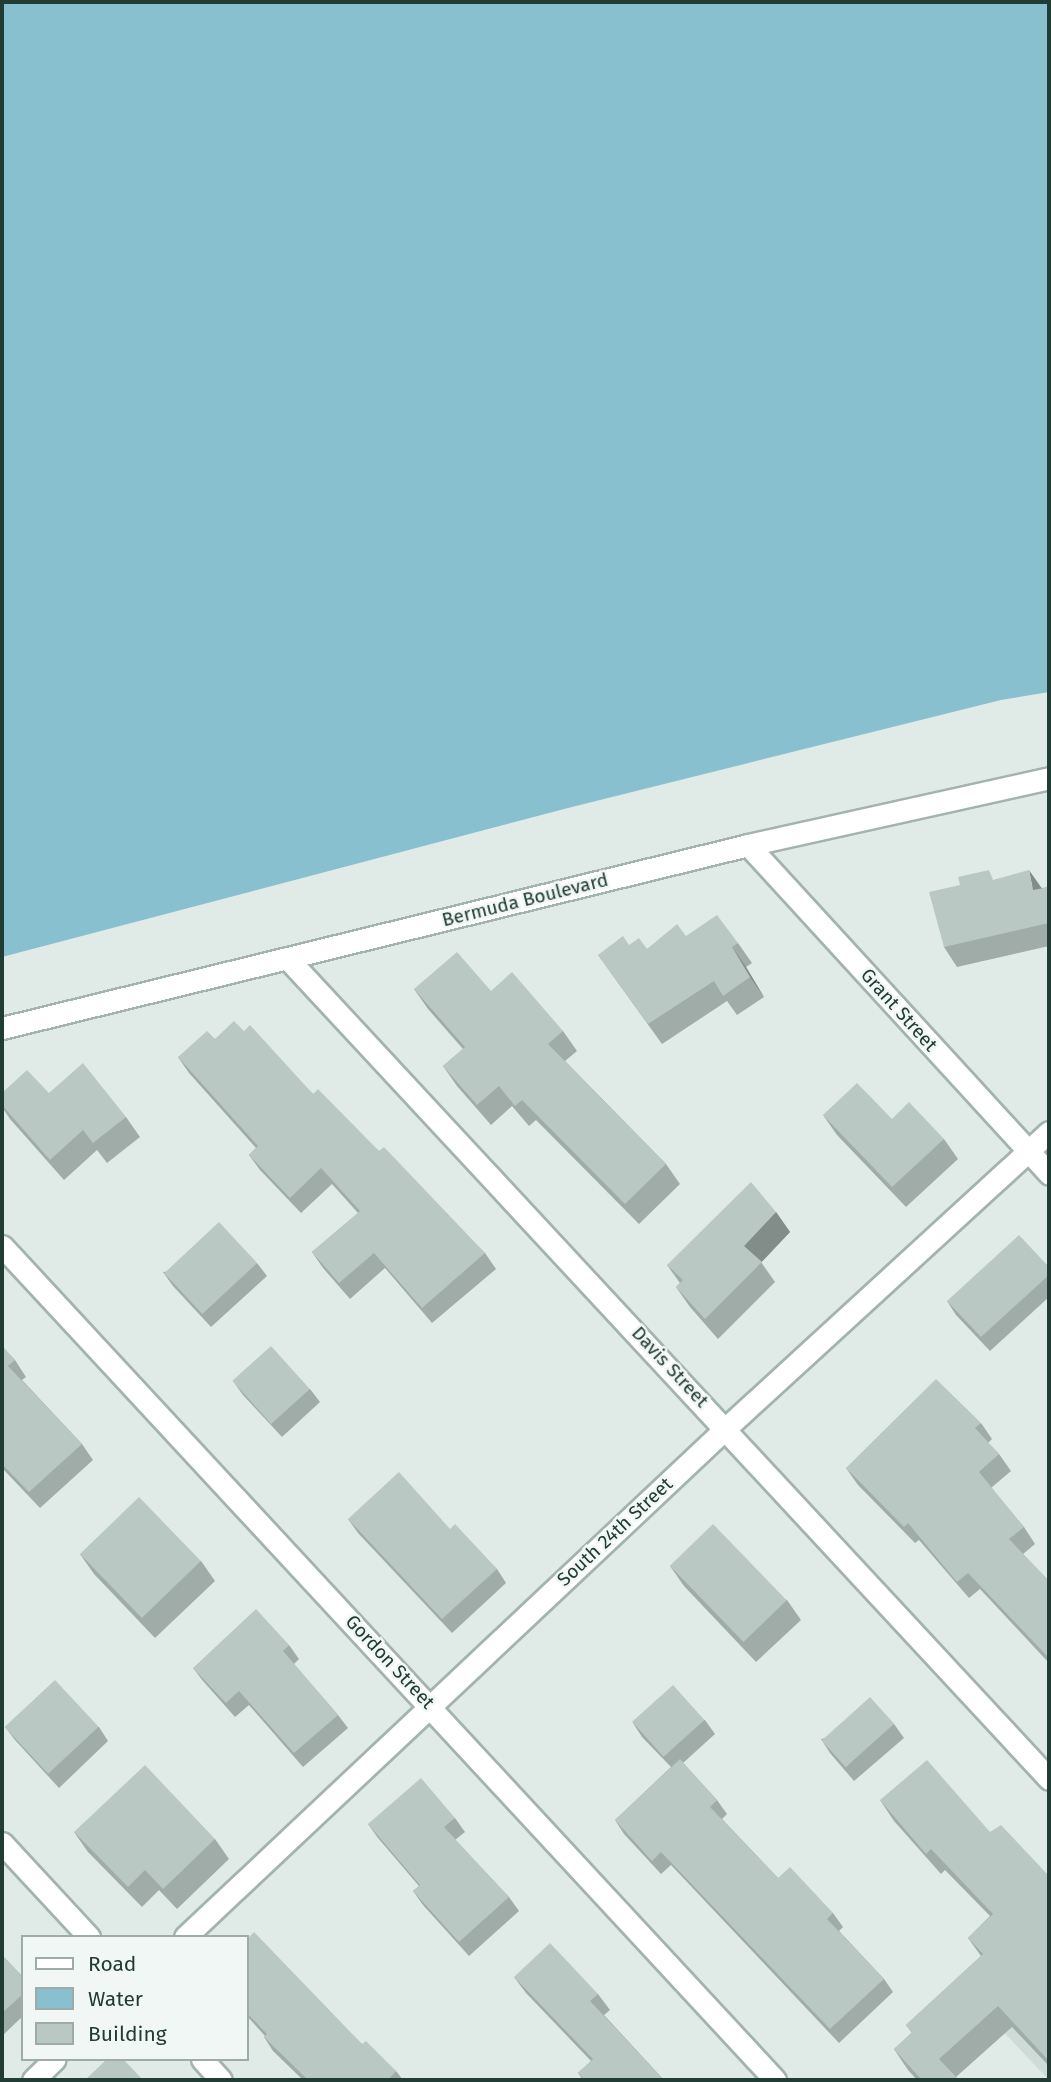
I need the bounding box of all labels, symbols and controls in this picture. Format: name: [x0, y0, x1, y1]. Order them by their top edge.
street label: Bermuda Boulevard: [440, 868, 610, 932]
street label: Grant Street: [856, 964, 942, 1056]
street label: Davis Street: [627, 1322, 713, 1412]
street label: South 24th Street: [553, 1473, 677, 1591]
street label: Gordon Street: [341, 1610, 439, 1714]
legend: [21, 1935, 248, 2061]
text: Road: [88, 1951, 136, 1977]
text: Water: [88, 1986, 143, 2012]
text: Building: [88, 2021, 167, 2047]

